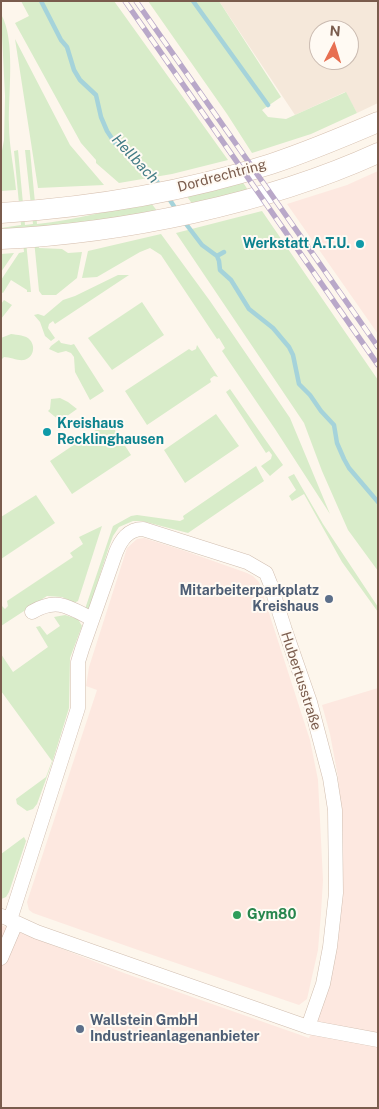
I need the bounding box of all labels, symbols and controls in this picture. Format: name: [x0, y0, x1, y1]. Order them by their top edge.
north arrow: [309, 20, 359, 70]
text: N: [329, 23, 341, 39]
water label: Hellbach: [108, 131, 162, 187]
street label: Dordrechtring: [176, 156, 268, 196]
place label: Werkstatt A.T.U.: [243, 236, 350, 252]
marker: Werkstatt A.T.U.: [354, 238, 366, 250]
place label: Kreishaus Recklinghausen: [57, 416, 164, 448]
marker: Kreishaus Recklinghausen: [41, 426, 53, 438]
place label: Mitarbeiterparkplatz Kreishaus: [179, 583, 319, 616]
marker: Mitarbeiterparkplatz Kreishaus: [323, 593, 335, 605]
street label: Hubertusstraße: [277, 630, 325, 732]
place label: Gym80: [247, 907, 296, 923]
marker: Gym80: [231, 909, 243, 921]
place label: Wallstein GmbH Industrieanlagenanbieter: [90, 1013, 260, 1046]
marker: Wallstein GmbH Industrieanlagenanbieter: [74, 1023, 86, 1035]

